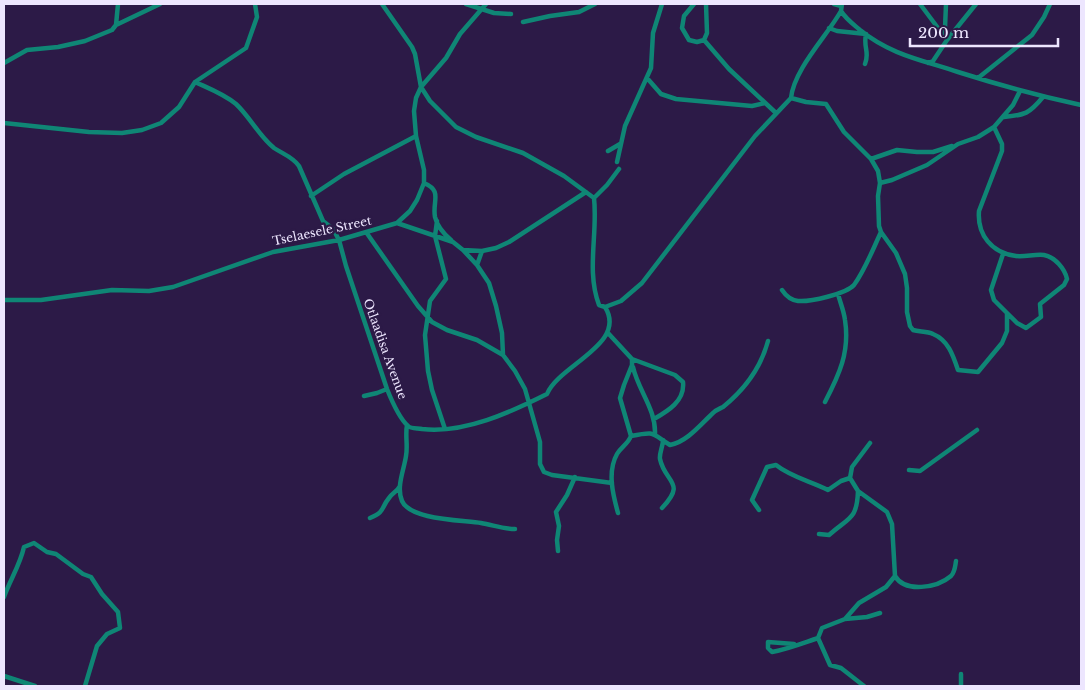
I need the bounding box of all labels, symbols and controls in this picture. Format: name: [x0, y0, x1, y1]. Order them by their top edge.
scale bar: [910, 15, 1058, 47]
text: 200 m: [918, 23, 969, 42]
street label: Tselaesele Street: [271, 213, 373, 248]
street label: Otlaadisa Avenue: [360, 297, 411, 401]

